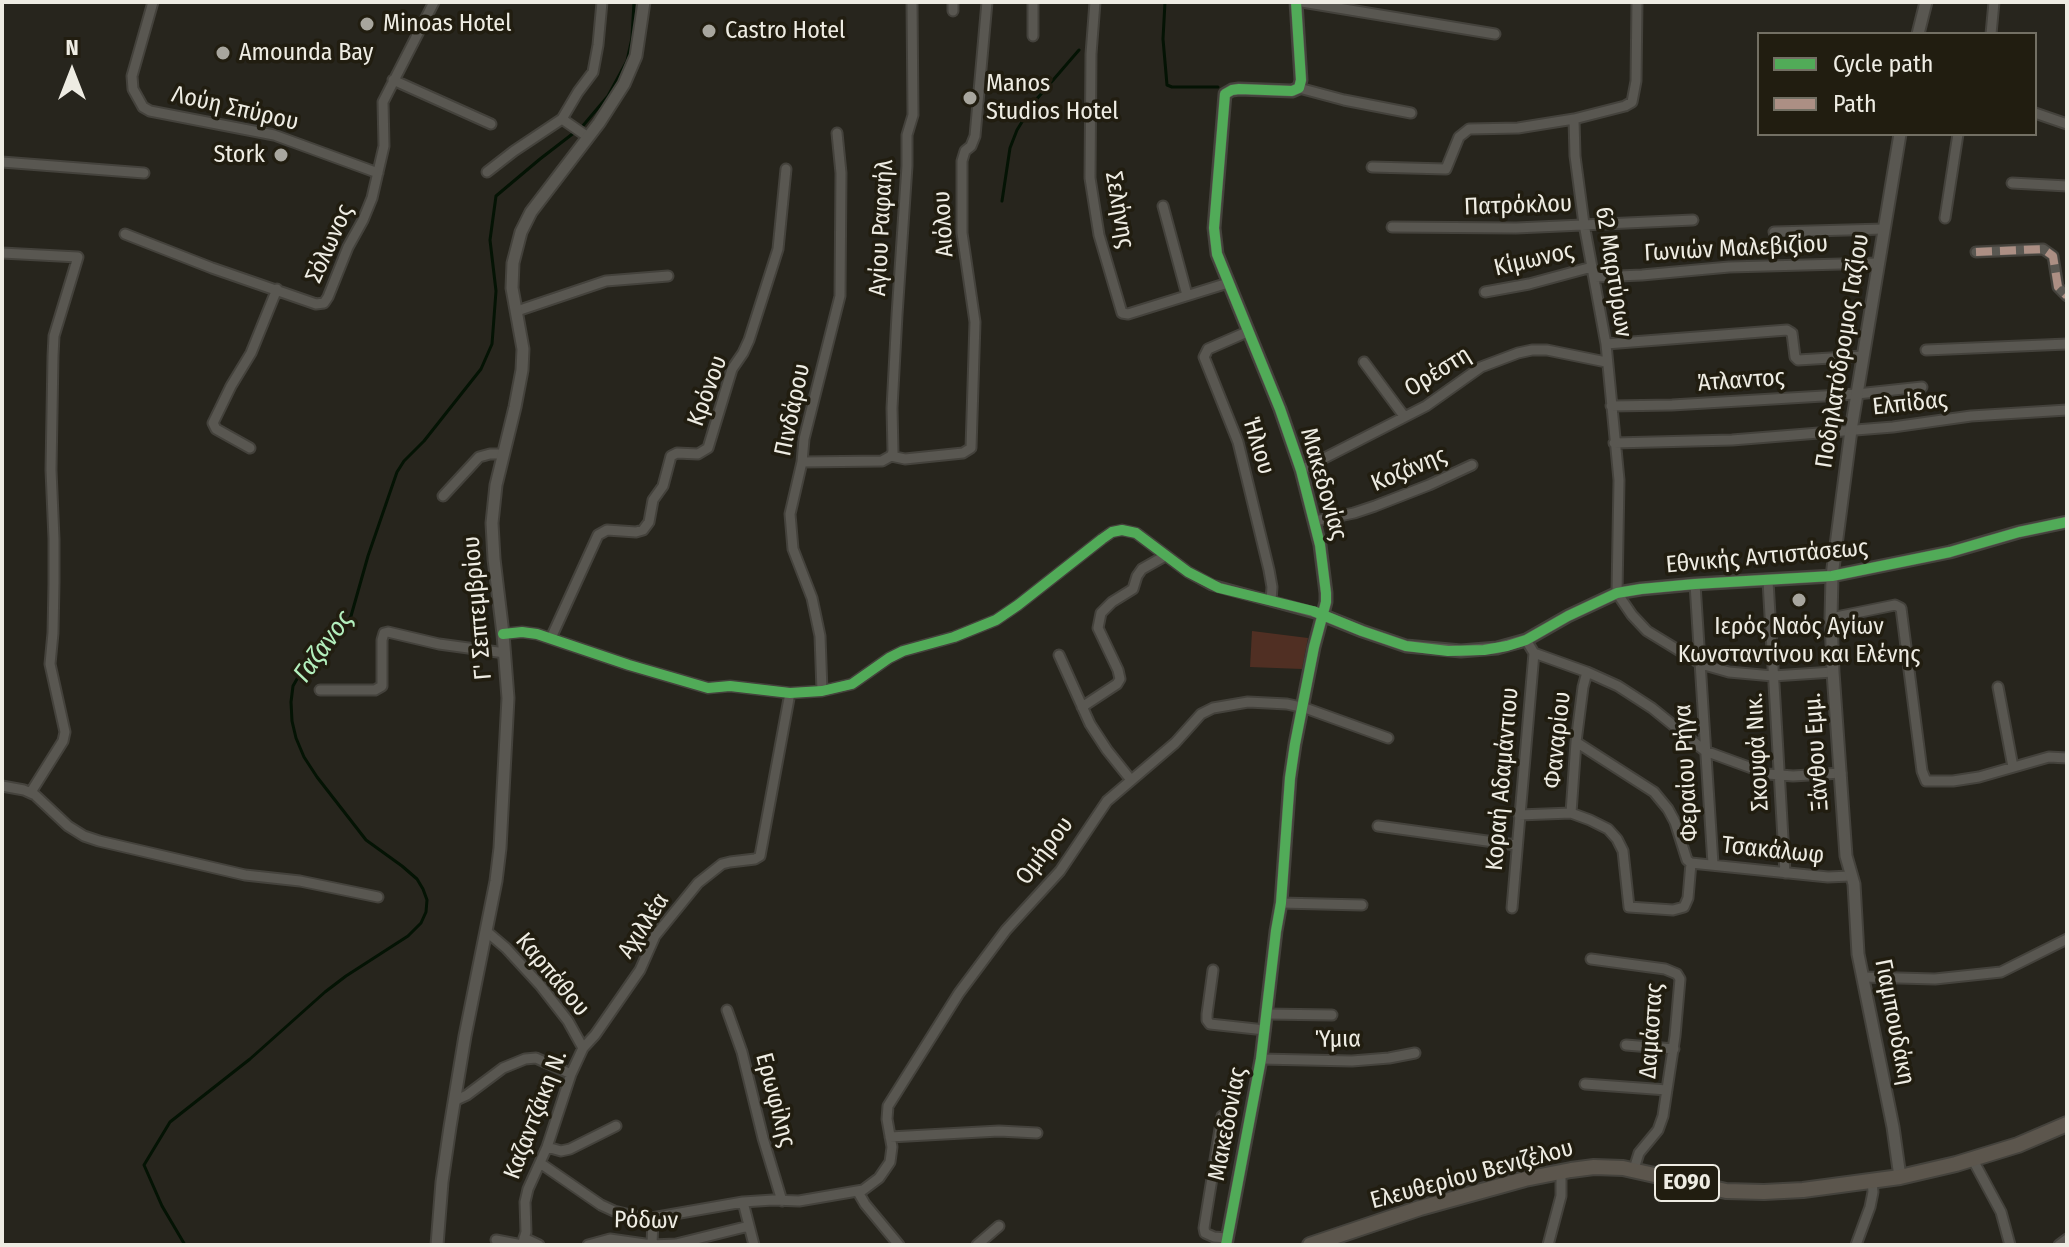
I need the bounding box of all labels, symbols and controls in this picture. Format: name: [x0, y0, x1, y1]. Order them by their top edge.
place label: Minoas Hotel: [383, 10, 511, 38]
marker: Minoas Hotel: [358, 15, 376, 33]
place label: Castro Hotel: [725, 17, 845, 45]
marker: Castro Hotel: [700, 22, 718, 40]
north arrow: [32, 32, 112, 112]
legend: [1757, 32, 2037, 136]
text: N: [65, 34, 79, 61]
place label: Amounda Bay: [239, 39, 373, 67]
marker: Amounda Bay: [214, 44, 232, 62]
text: Cycle path: [1833, 50, 1933, 78]
place label: Manos Studios Hotel: [986, 70, 1119, 126]
street label: Λούη Σπύρου: [169, 80, 301, 138]
marker: Manos Studios Hotel: [961, 89, 979, 107]
text: Path: [1833, 90, 1877, 118]
place label: Stork: [213, 141, 265, 169]
marker: Stork: [272, 146, 290, 164]
street label: Αγίου Ραφαήλ: [864, 159, 900, 297]
street label: Σελήνης: [1098, 169, 1140, 251]
street label: Αιόλου: [928, 190, 960, 258]
street label: Πατρόκλου: [1463, 190, 1573, 222]
street label: Σόλωνος: [300, 200, 360, 288]
street label: 62 Μαρτύρων: [1588, 205, 1638, 339]
street label: Γωνιών Μαλεβιζίου: [1643, 230, 1829, 268]
street label: Ποδηλατόδρομος Γαζίου: [1810, 232, 1876, 470]
street label: Κίμωνος: [1491, 237, 1577, 283]
street label: Ορέστη: [1400, 341, 1476, 403]
street label: Κρόνου: [682, 352, 734, 430]
street label: Πινδάρου: [769, 361, 817, 459]
street label: Άτλαντος: [1696, 364, 1786, 398]
street label: Ελπίδας: [1871, 386, 1949, 422]
street label: Ήλιου: [1236, 414, 1280, 478]
street label: Μακεδονίας: [1293, 425, 1353, 543]
street label: Κοζάνης: [1367, 441, 1451, 499]
street label: Εθνικής Αντιστάσεως: [1665, 534, 1869, 580]
street label: Γ' Σεπτεμβρίου: [457, 535, 499, 681]
marker: Ιερός Ναός Αγίων Κωνσταντίνου και Ελένης: [1790, 591, 1808, 609]
water label: Γαζανος: [288, 605, 360, 689]
place label: Ιερός Ναός Αγίων Κωνσταντίνου και Ελένης: [1678, 613, 1920, 669]
street label: Κοραή Αδαμάντιου: [1481, 686, 1525, 872]
street label: Φαναρίου: [1539, 690, 1577, 790]
street label: Σκουφά Νικ.: [1741, 692, 1775, 812]
street label: Ξάνθου Εμμ.: [1799, 692, 1835, 812]
street label: Φεραίου Ρήγα: [1669, 704, 1705, 842]
street label: Ομήρου: [1010, 811, 1080, 891]
street label: Τσακάλωφ: [1720, 831, 1826, 871]
street label: Αχιλλέα: [612, 888, 676, 964]
street label: Καρπάθου: [509, 927, 595, 1023]
street label: Γιαμπουδάκη: [1868, 957, 1920, 1087]
street label: Δαμάστας: [1634, 982, 1670, 1080]
street label: Ύμια: [1315, 1025, 1361, 1055]
street label: Καζαντζάκη Ν.: [498, 1046, 574, 1184]
street label: Ερωφίλης: [749, 1050, 801, 1150]
street label: Μακεδονίας: [1203, 1065, 1253, 1183]
street label: Ελευθερίου Βενιζέλου: [1367, 1134, 1577, 1216]
road number: ΕΟ90: [1655, 1165, 1719, 1201]
street label: Ρόδων: [614, 1206, 678, 1236]

